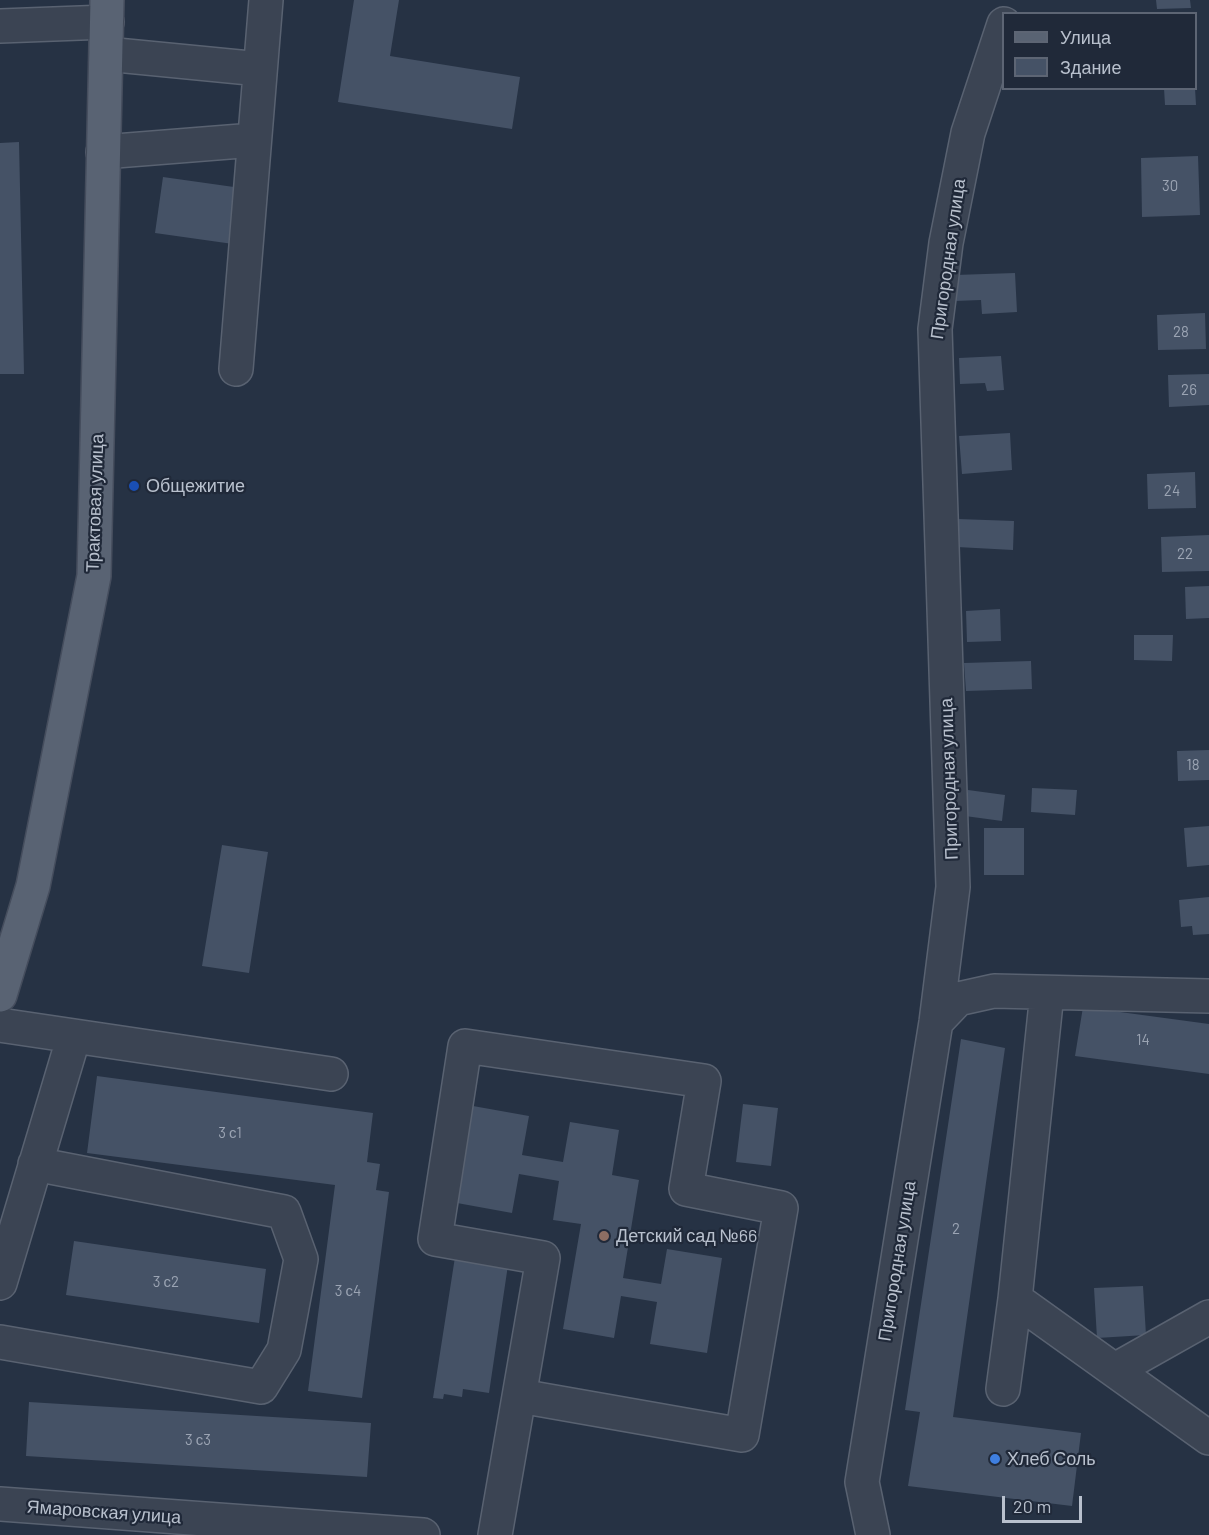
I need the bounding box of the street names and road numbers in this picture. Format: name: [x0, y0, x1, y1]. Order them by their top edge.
street label: Пригородная улица: [926, 177, 970, 341]
street label: Трактовая улица: [82, 433, 108, 573]
street label: Пригородная улица: [935, 698, 963, 860]
street label: Пригородная улица: [874, 1179, 920, 1343]
street label: Ямаровская улица: [26, 1496, 182, 1528]

